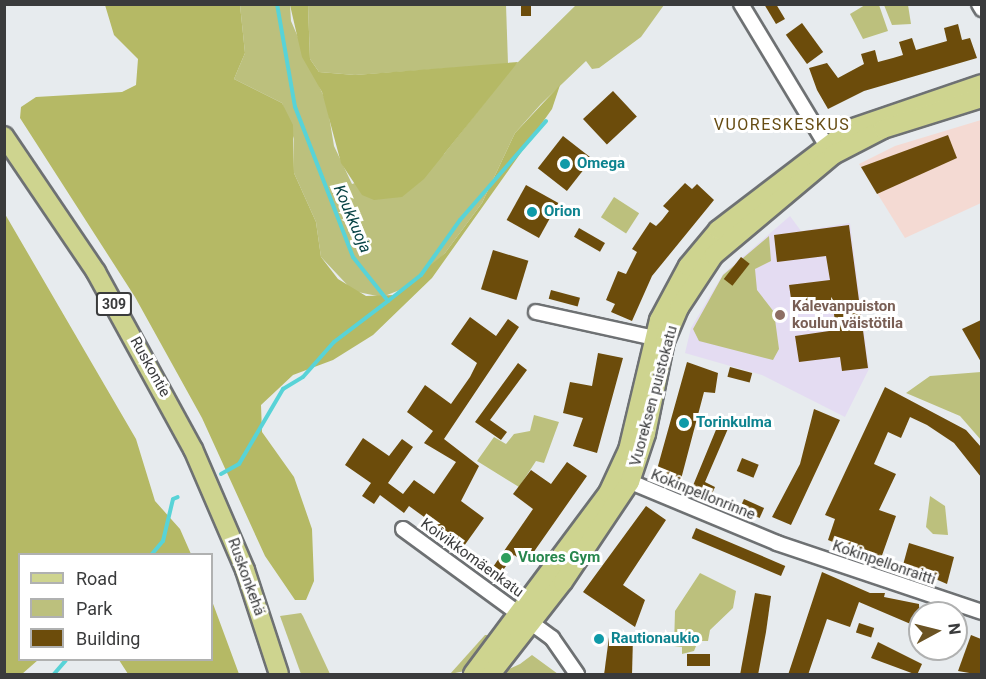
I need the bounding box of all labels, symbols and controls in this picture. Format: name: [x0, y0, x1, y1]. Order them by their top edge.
district label: VUORESKESKUS: [714, 115, 850, 135]
place label: Omega: [577, 155, 625, 173]
marker: Omega: [558, 157, 572, 171]
water label: Koukkuoja: [329, 182, 375, 256]
place label: Orion: [544, 203, 581, 221]
marker: Orion: [525, 205, 539, 219]
road number: 309: [94, 293, 134, 315]
place label: Kalevanpuiston koulun väistötila: [792, 297, 903, 332]
marker: Kalevanpuiston koulun väistötila: [773, 308, 787, 322]
street label: Vuoreksen puistokatu: [627, 324, 681, 468]
street label: Ruskontie: [126, 334, 174, 400]
place label: Torinkulma: [696, 414, 772, 432]
marker: Torinkulma: [677, 416, 691, 430]
street label: Kokinpellonrinne: [648, 466, 758, 524]
street label: Koivikkomäenkatu: [417, 515, 527, 601]
street label: Ruskonkehä: [224, 536, 268, 618]
street label: Kokinpellonraitti: [830, 537, 938, 589]
place label: Vuores Gym: [518, 549, 600, 567]
marker: Vuores Gym: [499, 551, 513, 565]
legend: [18, 553, 213, 661]
text: Road: [76, 568, 117, 589]
text: Park: [76, 598, 112, 619]
north arrow: [908, 601, 968, 661]
text: N: [944, 622, 964, 636]
text: Building: [76, 628, 140, 649]
place label: Rautionaukio: [611, 630, 700, 648]
marker: Rautionaukio: [592, 632, 606, 646]

